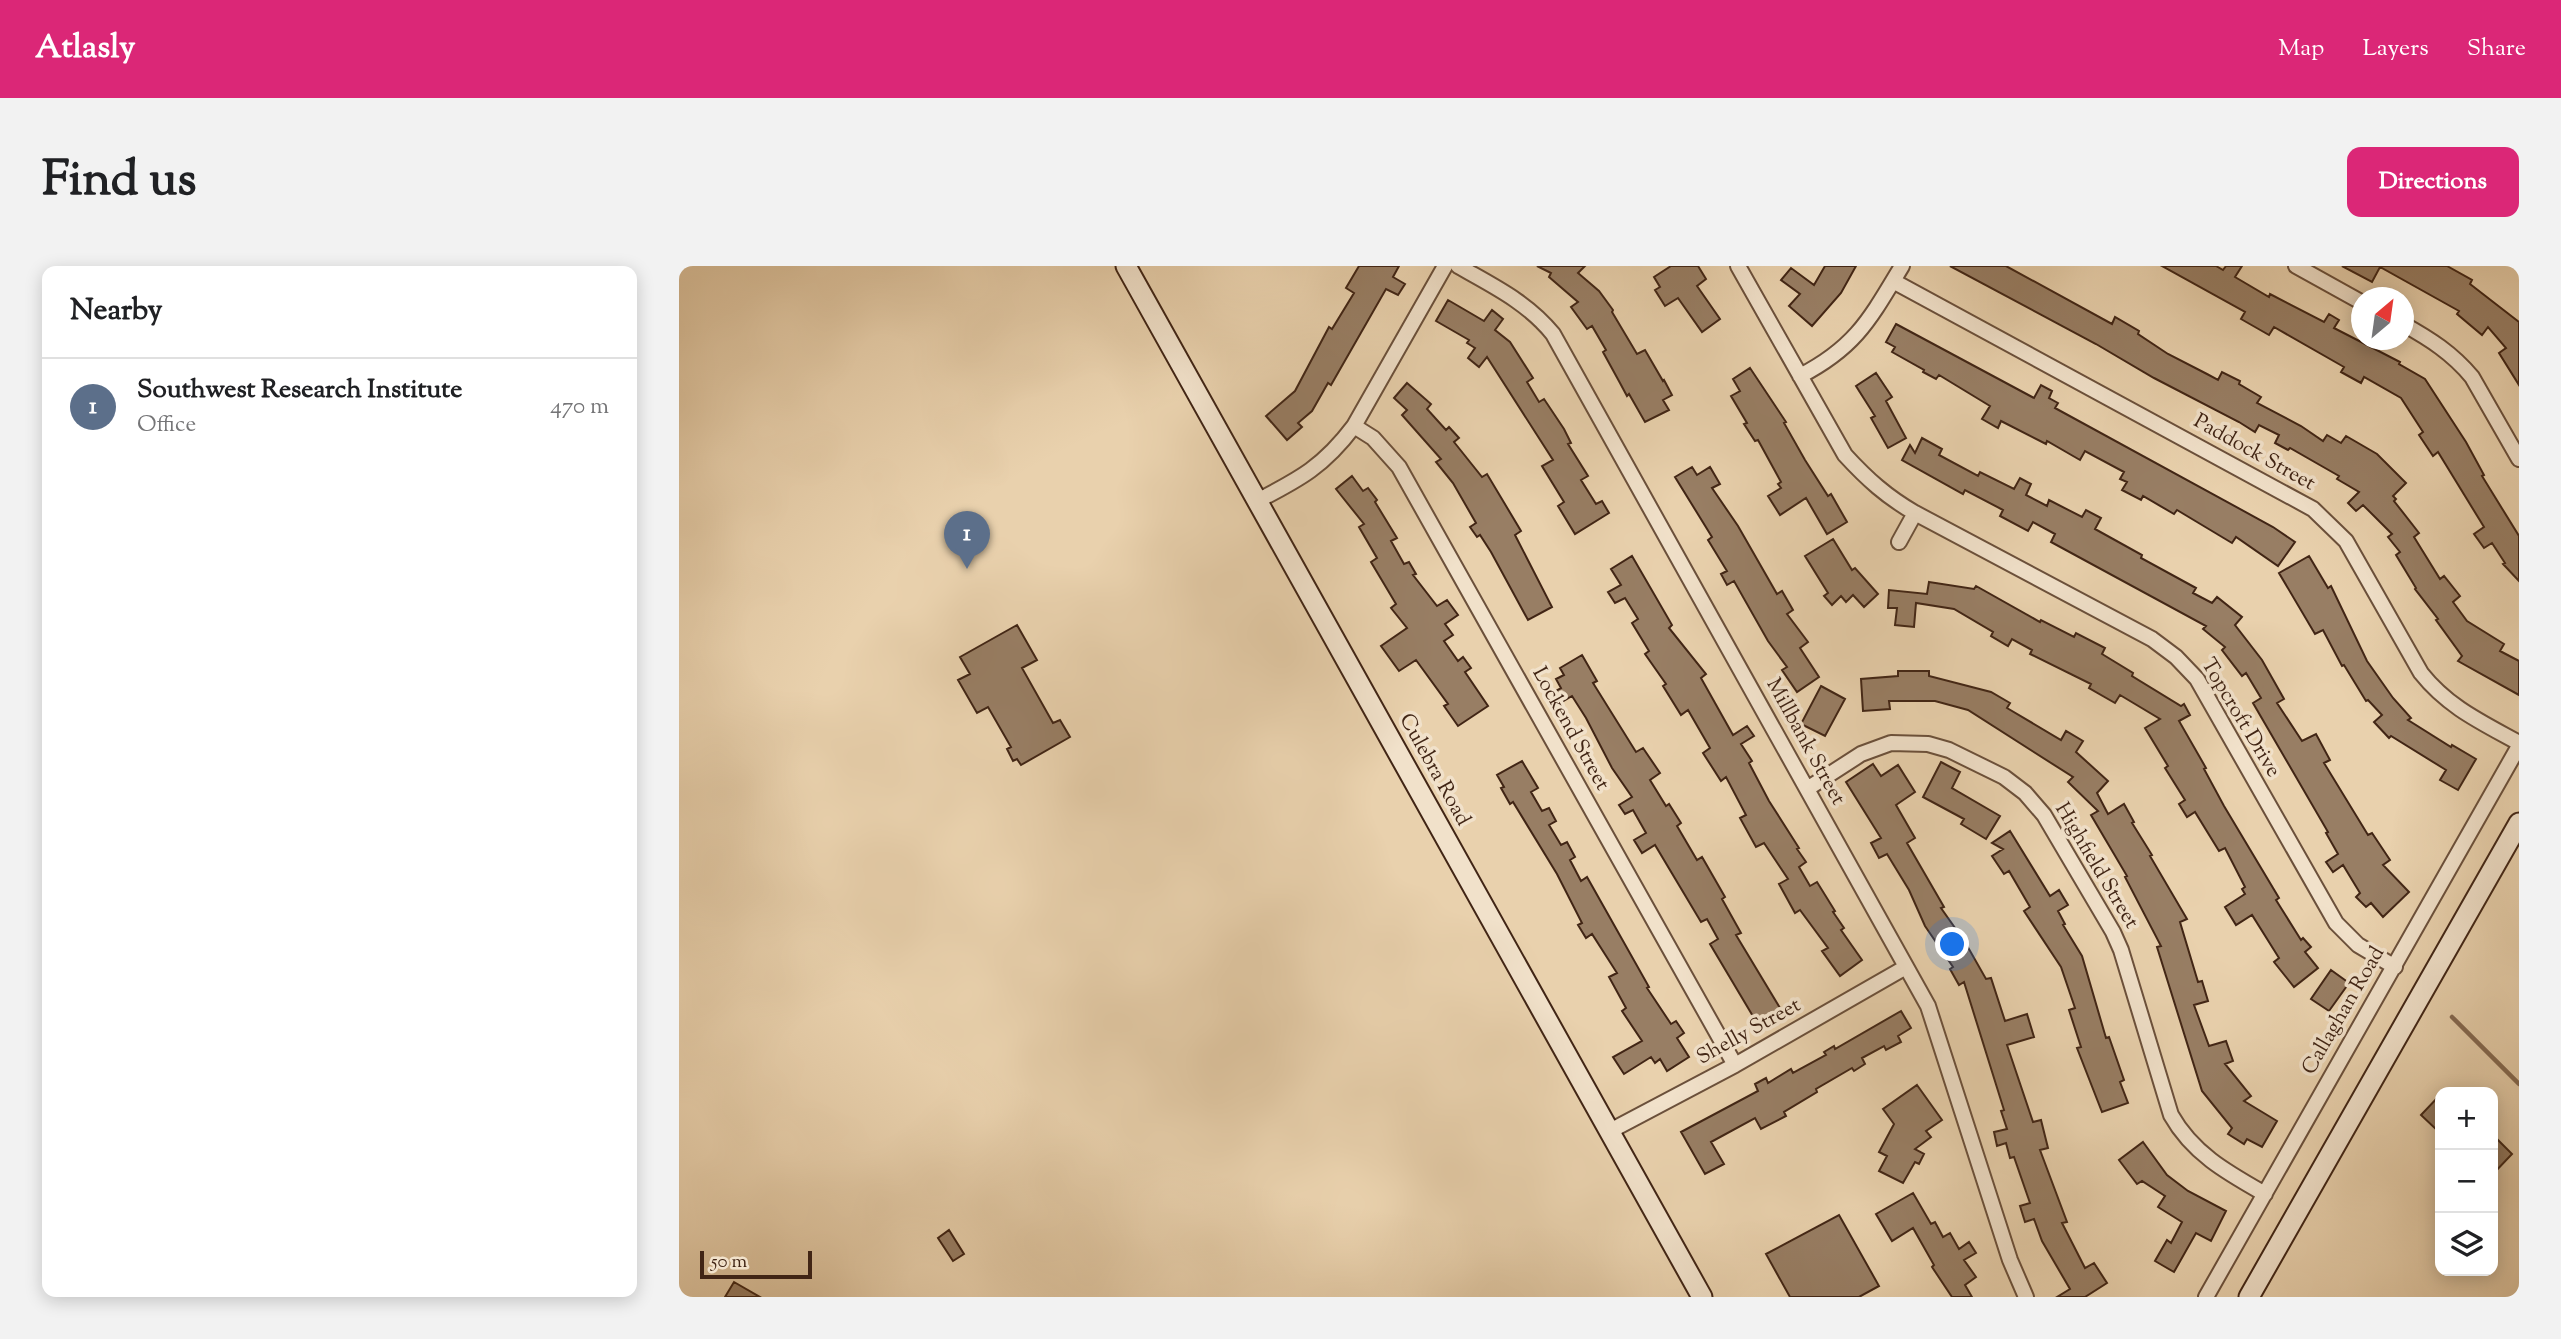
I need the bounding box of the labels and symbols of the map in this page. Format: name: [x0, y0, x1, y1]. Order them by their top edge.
north arrow: [2351, 287, 2414, 350]
street label: Paddock Street: [2188, 407, 2320, 499]
pin: 1: [944, 511, 990, 569]
street label: Topcroft Drive: [2193, 653, 2287, 783]
street label: Lockend Street: [1524, 662, 1616, 796]
street label: Millbank Street: [1758, 673, 1852, 811]
street label: Culebra Road: [1391, 708, 1477, 832]
street label: Highfield Street: [2046, 797, 2146, 935]
your location: [1935, 927, 1969, 961]
street label: Callaghan Road: [2295, 941, 2393, 1081]
street label: Shelly Street: [1691, 991, 1807, 1073]
scale bar: [700, 1248, 812, 1280]

